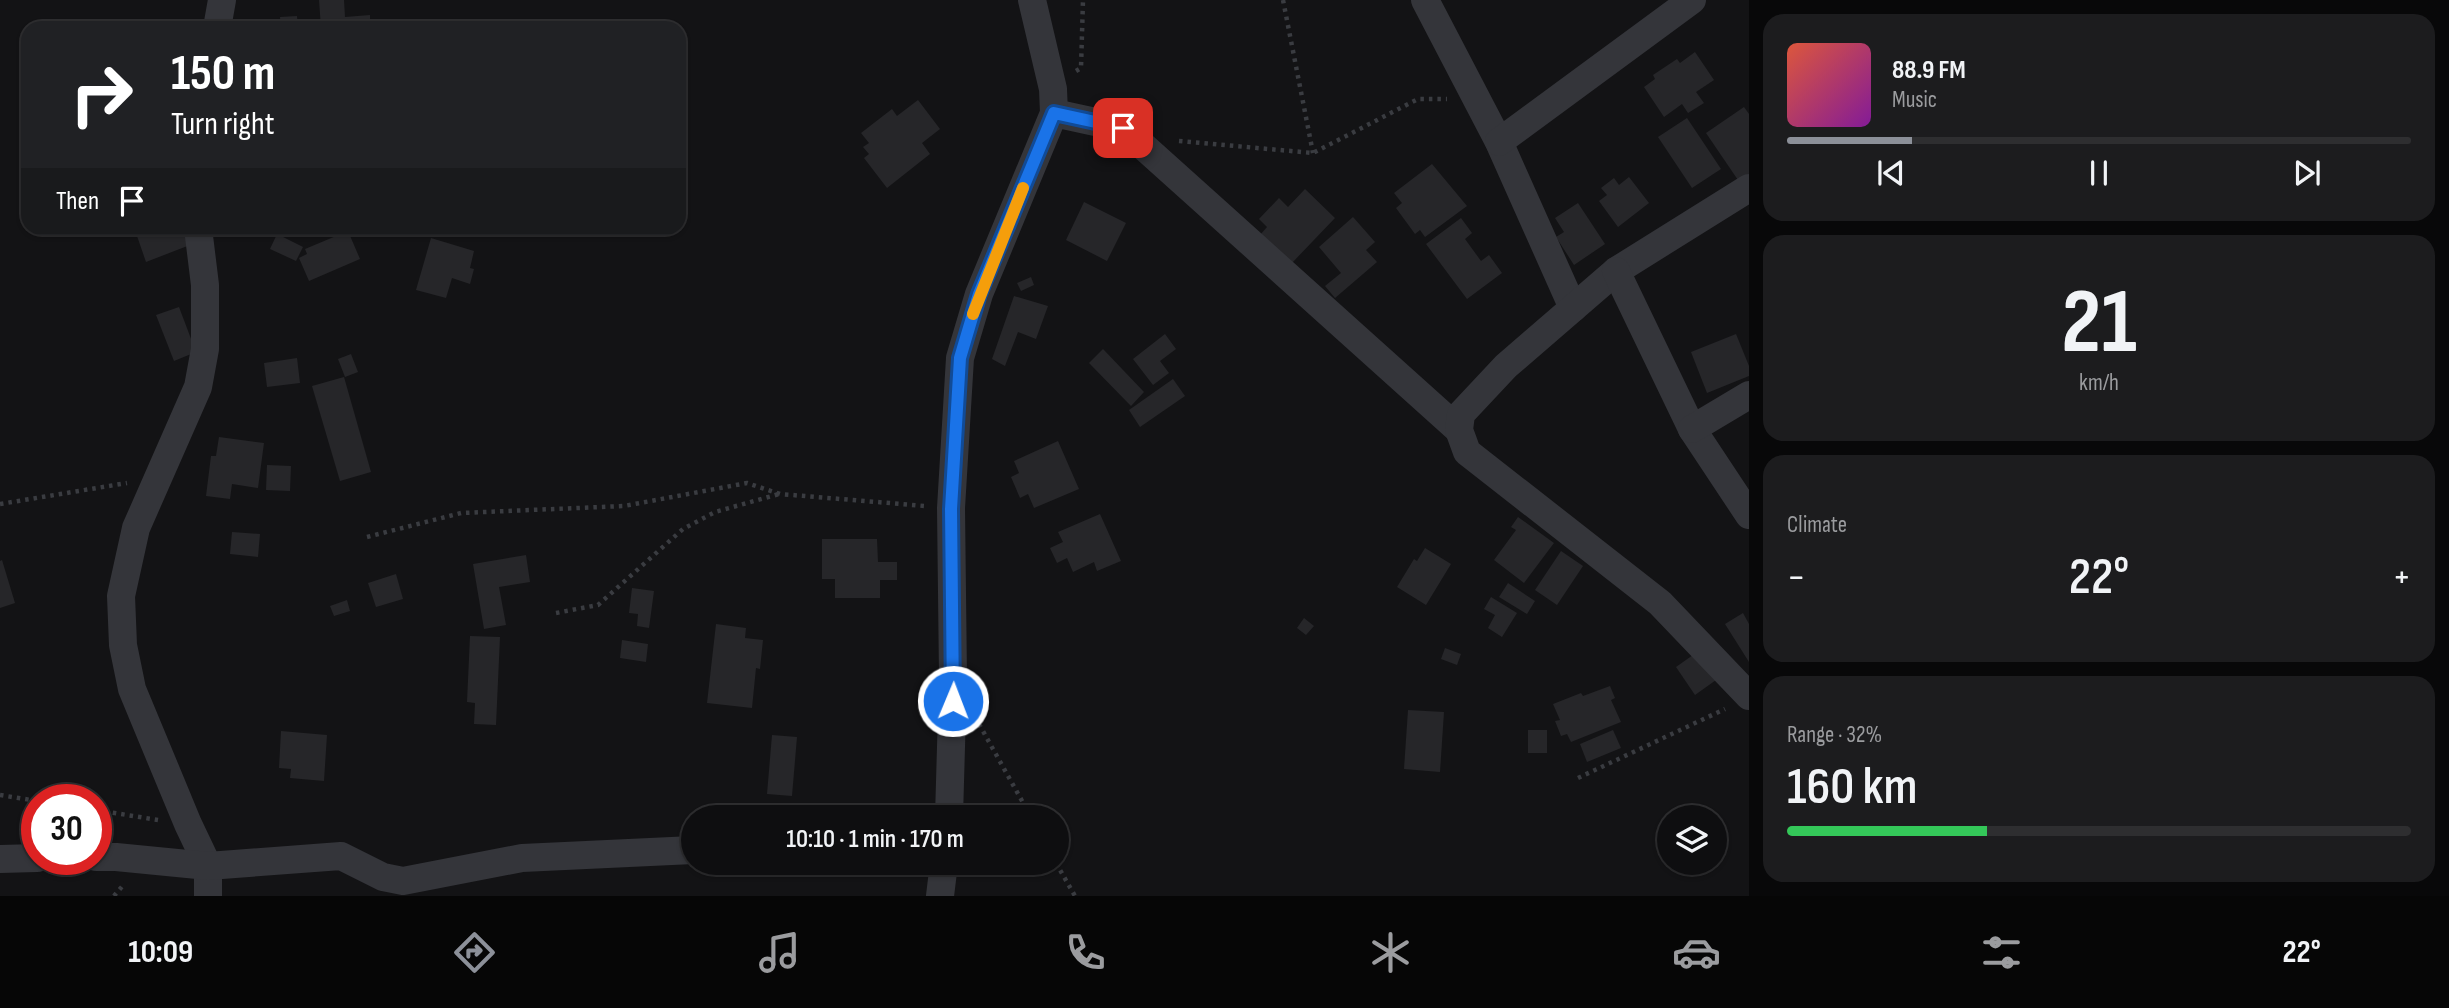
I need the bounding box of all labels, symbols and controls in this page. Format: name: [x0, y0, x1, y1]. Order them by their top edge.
text: 150 m: [171, 45, 275, 104]
icon: right: [56, 49, 147, 140]
text: 88.9 FM: [1892, 55, 1966, 86]
text: Music: [1892, 86, 1937, 114]
pin: [1093, 98, 1153, 158]
text: Turn right: [171, 105, 275, 144]
icon: arrive: [1104, 109, 1142, 147]
icon: previous: [1872, 154, 1910, 192]
icon: pause: [2080, 154, 2118, 192]
icon: next: [2288, 154, 2326, 192]
icon: arrive: [113, 182, 151, 220]
text: Then: [56, 186, 99, 217]
text: 21: [2061, 269, 2137, 378]
text: km/h: [2079, 369, 2119, 397]
text: Climate: [1787, 511, 1847, 539]
text: 22°: [2069, 546, 2129, 609]
text: −: [1787, 555, 1806, 600]
text: +: [2392, 555, 2411, 600]
position arrow: [916, 664, 990, 738]
text: Range · 32%: [1787, 721, 1882, 749]
text: 160 km: [1787, 756, 1918, 819]
speed limit sign: 30: [21, 784, 112, 875]
map controls: [1657, 805, 1727, 875]
button: layers: [1657, 805, 1727, 875]
text: 10:10 · 1 min · 170 m: [786, 824, 964, 855]
icon: directions: [450, 928, 499, 977]
icon: music: [755, 928, 804, 977]
icon: phone: [1061, 928, 1110, 977]
icon: climate: [1366, 928, 1415, 977]
icon: car: [1672, 928, 1721, 977]
icon: filters: [1977, 928, 2026, 977]
text: 10:09: [128, 933, 193, 972]
text: 22°: [2283, 933, 2321, 972]

